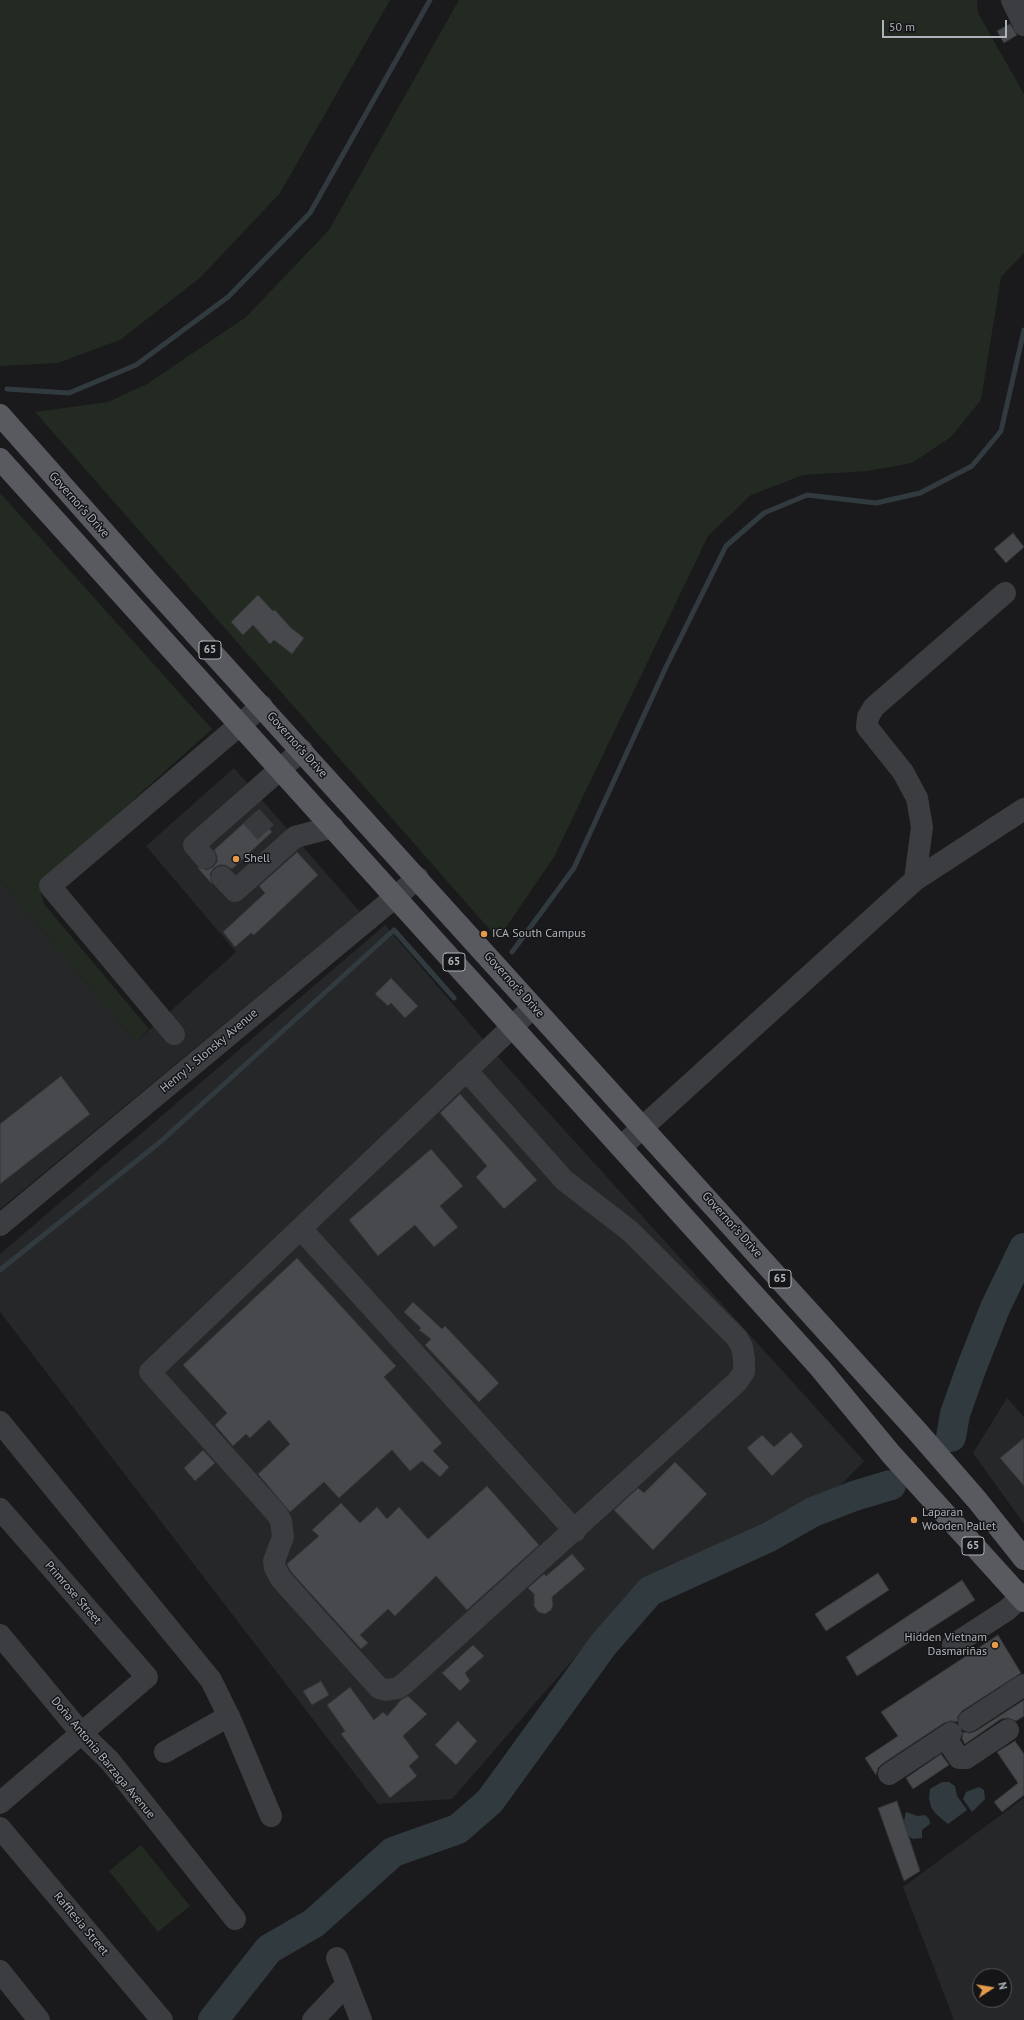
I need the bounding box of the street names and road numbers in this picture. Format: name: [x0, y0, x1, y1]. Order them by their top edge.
street label: Governor's Drive: [46, 469, 112, 541]
road number: 65: [199, 641, 221, 659]
street label: Governor's Drive: [264, 709, 330, 781]
street label: Governor's Drive: [481, 949, 547, 1021]
road number: 65: [443, 953, 465, 971]
street label: Henry J. Slonsky Avenue: [157, 1006, 261, 1096]
street label: Governor's Drive: [699, 1189, 765, 1261]
road number: 65: [769, 1270, 791, 1288]
road number: 65: [962, 1537, 984, 1555]
street label: Primrose Street: [42, 1559, 104, 1627]
street label: Doña Antonia Barzaga Avenue: [48, 1694, 158, 1822]
street label: Rafflesia Street: [50, 1890, 112, 1958]

